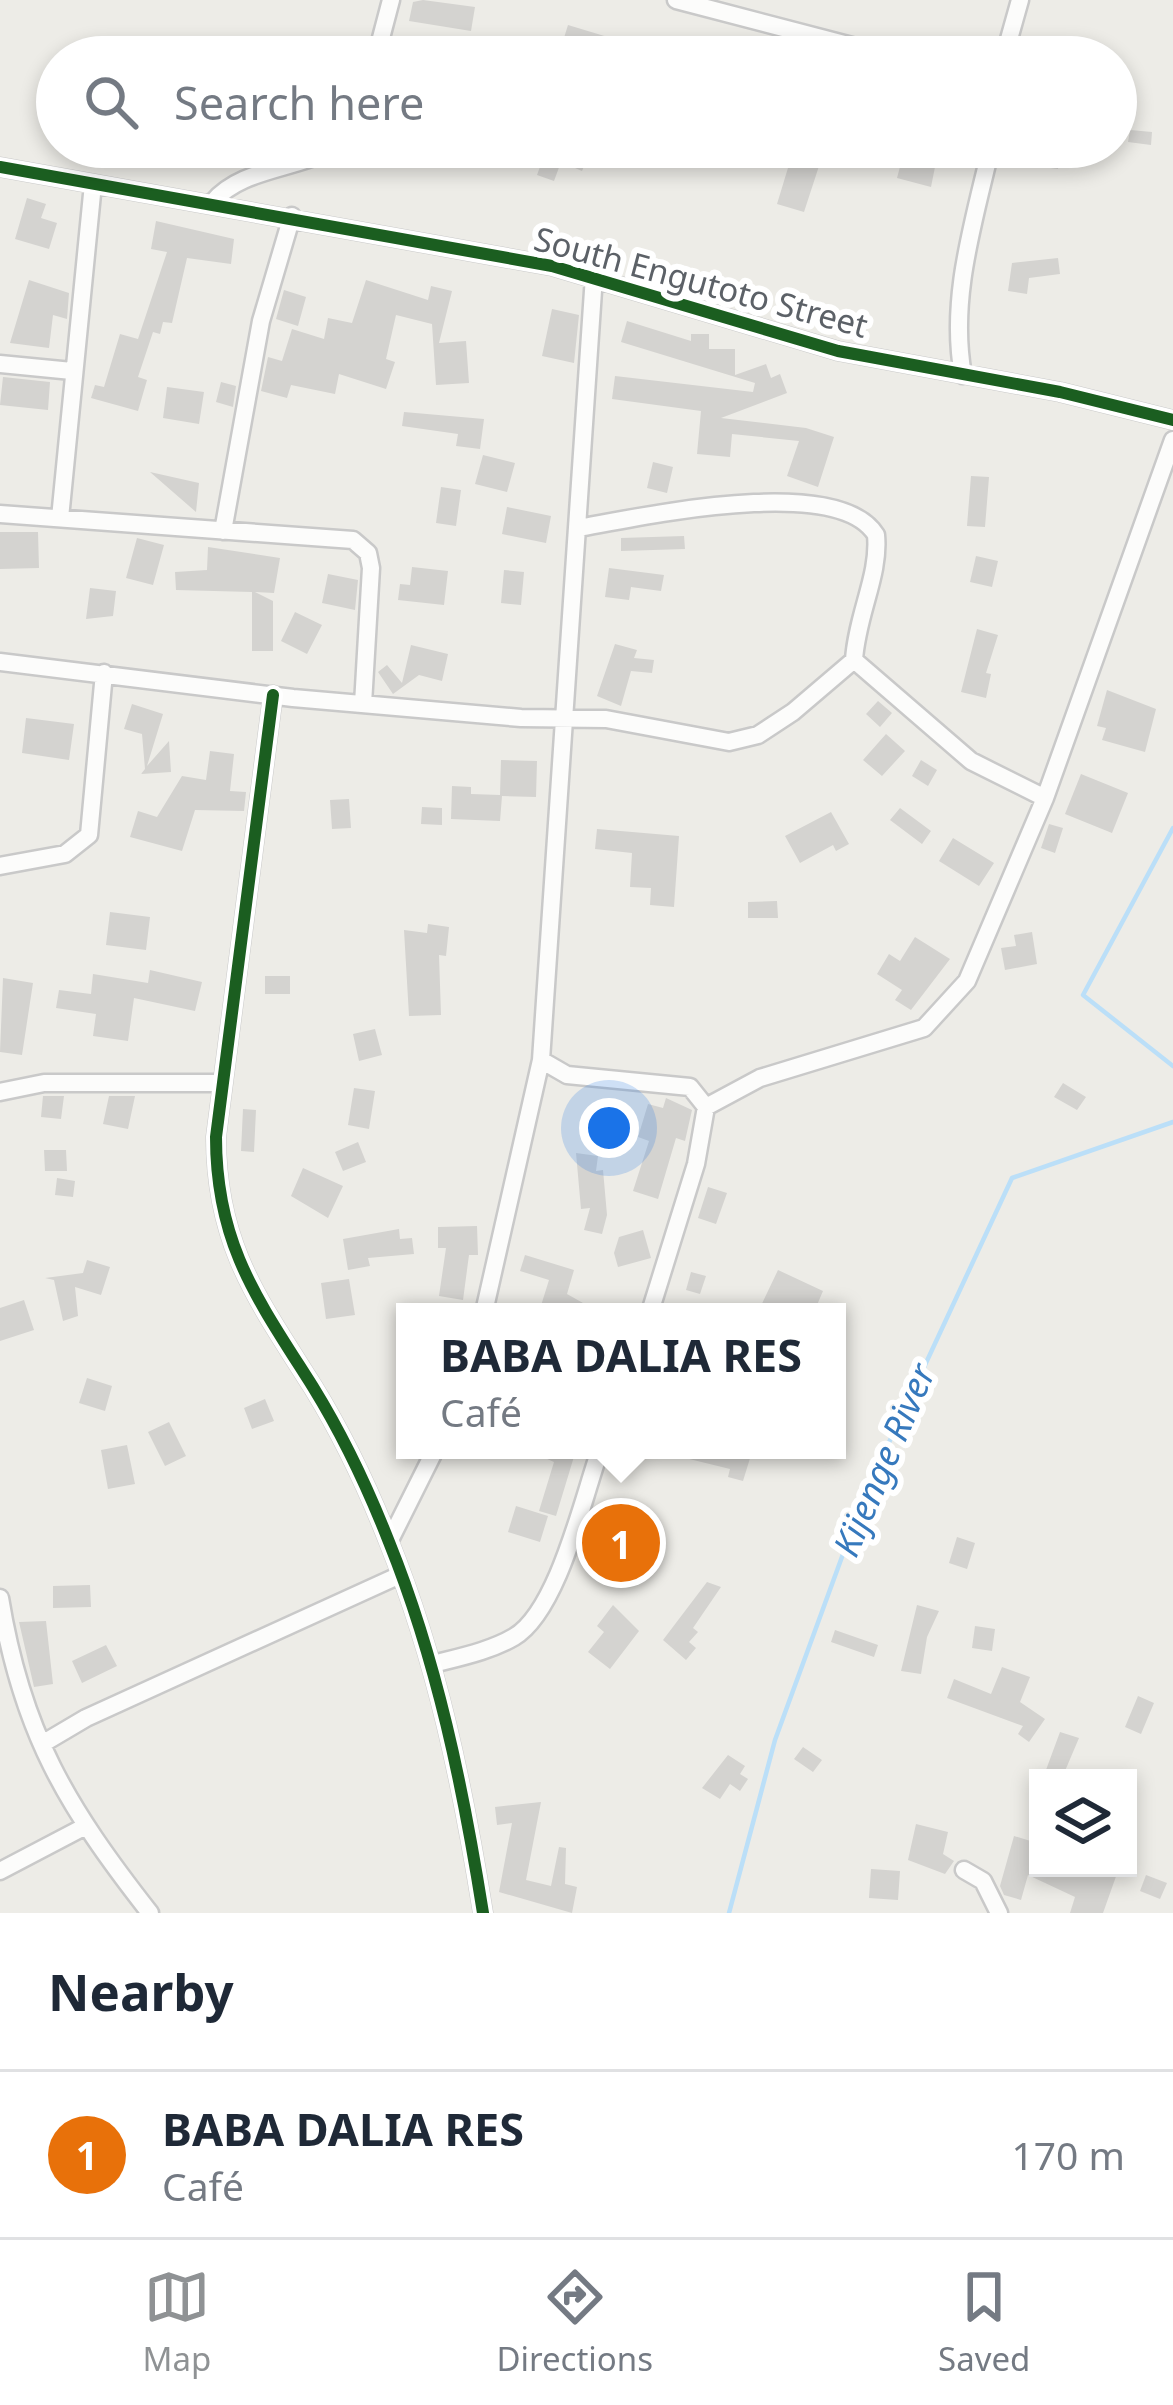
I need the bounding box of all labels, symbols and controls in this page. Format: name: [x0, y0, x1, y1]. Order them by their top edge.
search box: [36, 36, 1137, 168]
icon: search: [78, 69, 144, 135]
text: Search here: [174, 72, 424, 133]
street label: South Engutoto Street: [530, 215, 873, 348]
your location: [579, 1098, 639, 1158]
popup: [396, 1303, 846, 1459]
text: BABA DALIA RES: [440, 1324, 802, 1385]
water label: Kijenge River: [821, 1354, 947, 1564]
text: Café: [440, 1385, 522, 1438]
pin: 1: [582, 1498, 660, 1588]
map controls: [1029, 1769, 1137, 1877]
button: layers: [1029, 1769, 1137, 1877]
text: Nearby: [48, 1956, 234, 2026]
text: BABA DALIA RES: [162, 2098, 524, 2159]
text: 1: [76, 2128, 98, 2181]
text: 170 m: [1011, 2128, 1125, 2181]
text: Café: [162, 2159, 244, 2212]
tab: Map: [143, 2264, 211, 2381]
tab: Directions: [496, 2264, 653, 2381]
tab: Saved: [938, 2264, 1030, 2381]

